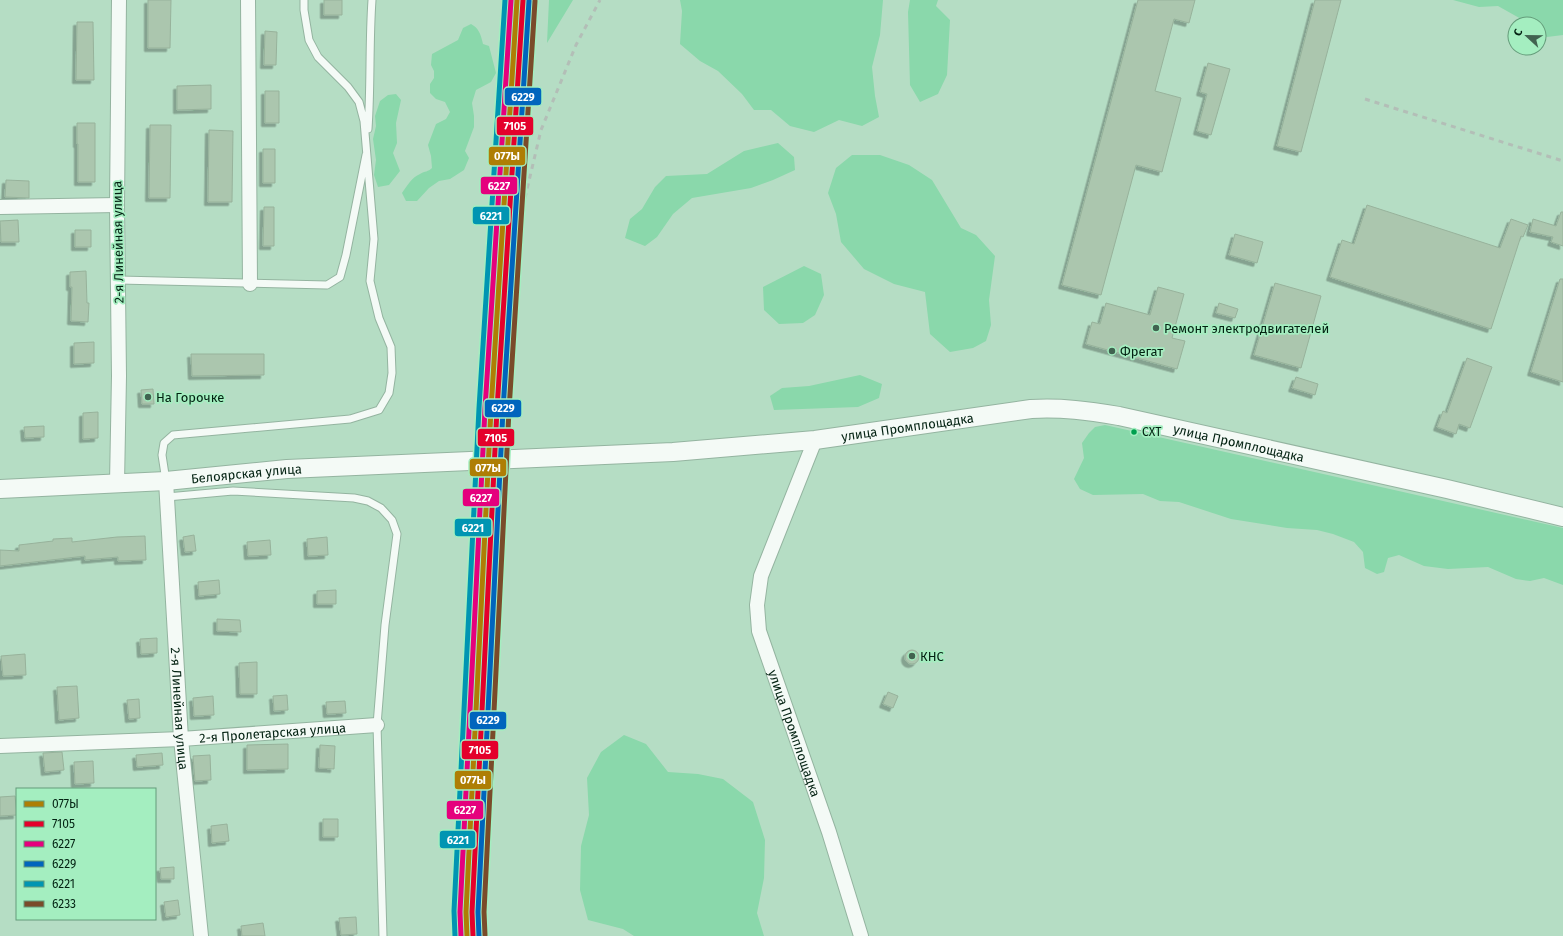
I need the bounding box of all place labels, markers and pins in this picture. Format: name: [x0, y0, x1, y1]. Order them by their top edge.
place label: Ремонт электродвигателей: [1164, 321, 1329, 336]
marker: Ремонт электродвигателей: [1151, 323, 1161, 333]
place label: Фрегат: [1120, 344, 1163, 359]
marker: Фрегат: [1107, 346, 1117, 356]
place label: На Горочке: [156, 390, 224, 405]
marker: На Горочке: [143, 392, 153, 402]
place label: СХТ: [1142, 425, 1162, 439]
marker: СХТ: [1129, 427, 1139, 437]
place label: КНС: [920, 649, 944, 664]
marker: КНС: [907, 651, 917, 661]

